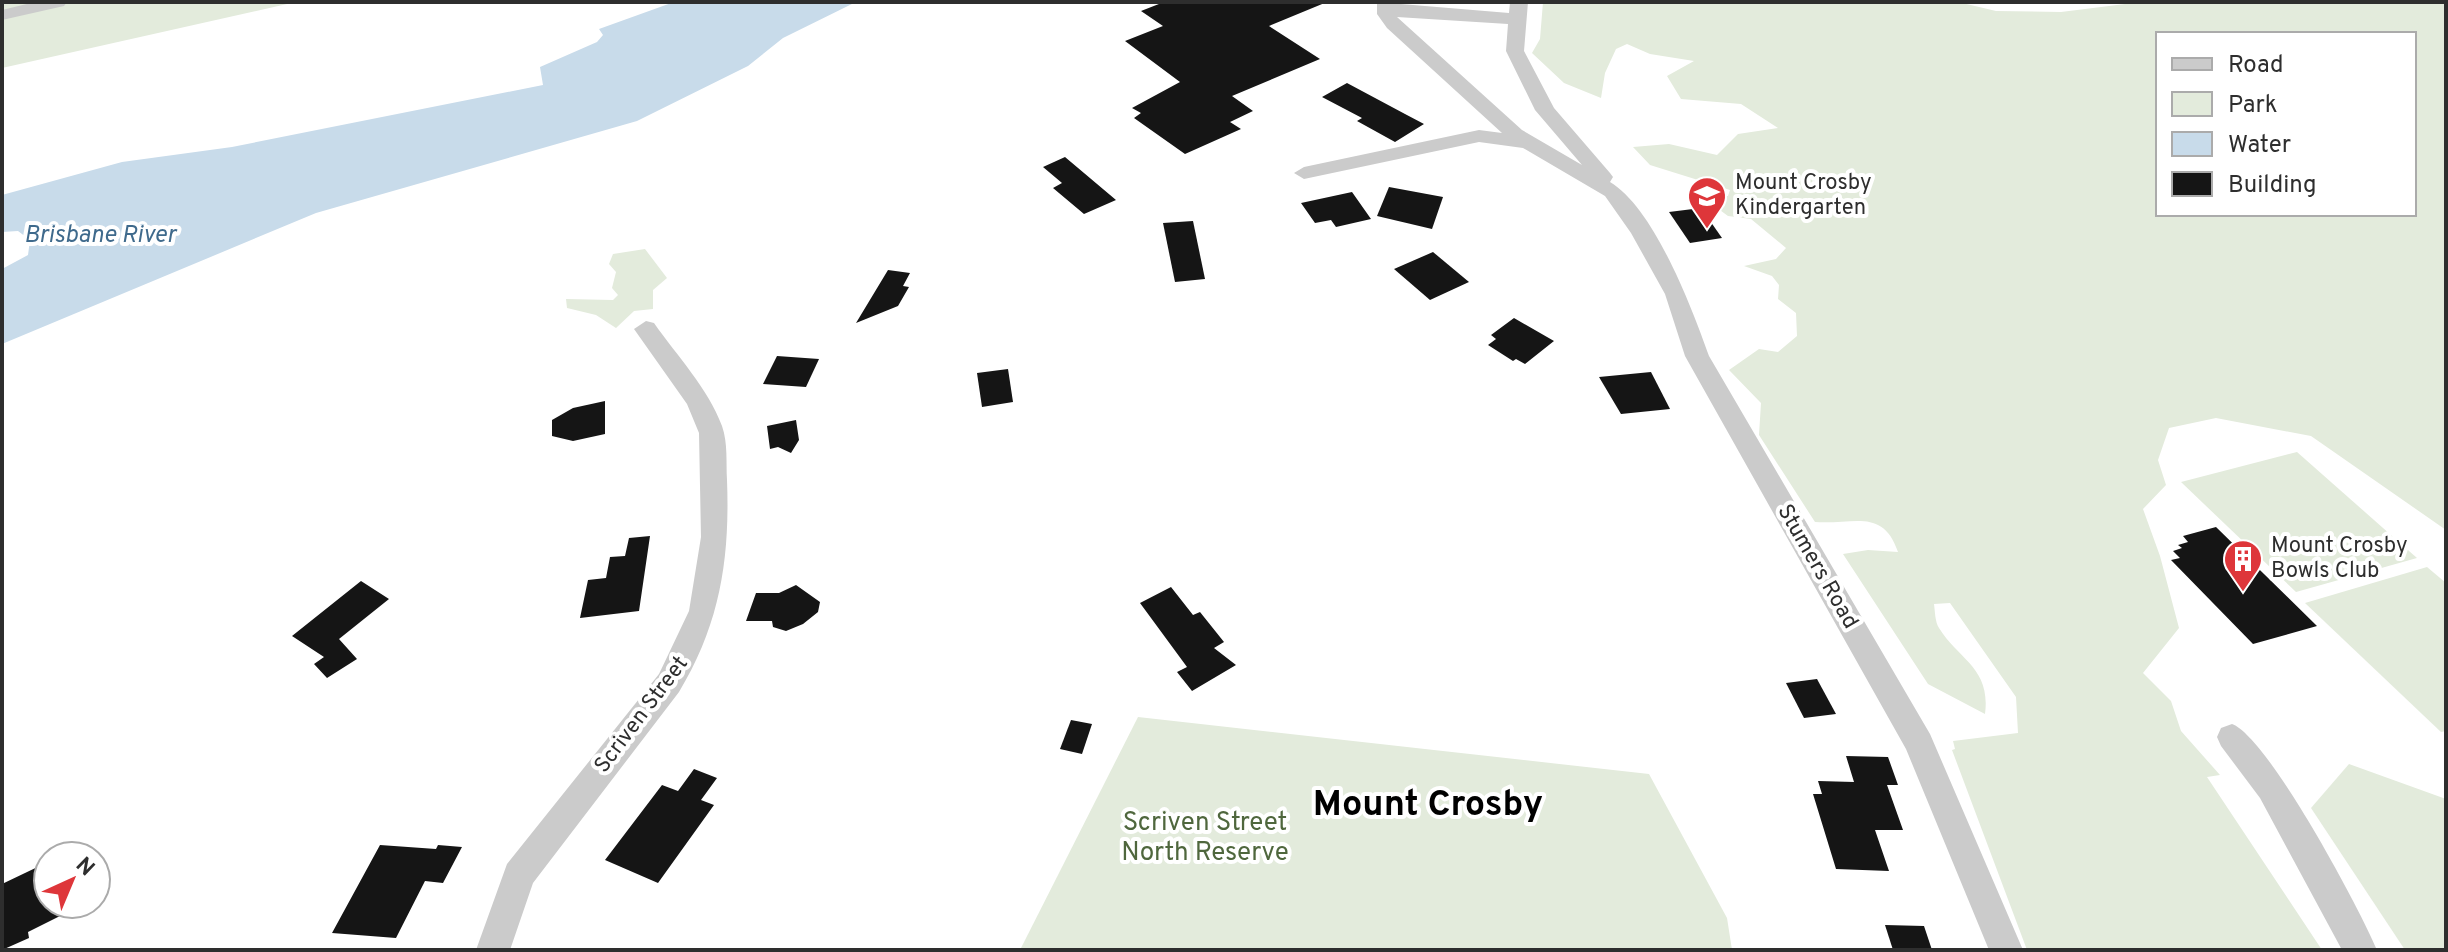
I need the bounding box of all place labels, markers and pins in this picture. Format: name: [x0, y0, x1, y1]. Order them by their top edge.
place label: Mount Crosby Kindergarten: [1735, 170, 1872, 222]
school or university icon: Mount Crosby Kindergarten: [1686, 175, 1728, 230]
place label: Mount Crosby Bowls Club: [2271, 533, 2408, 585]
building icon: Mount Crosby Bowls Club: [2222, 538, 2264, 593]

